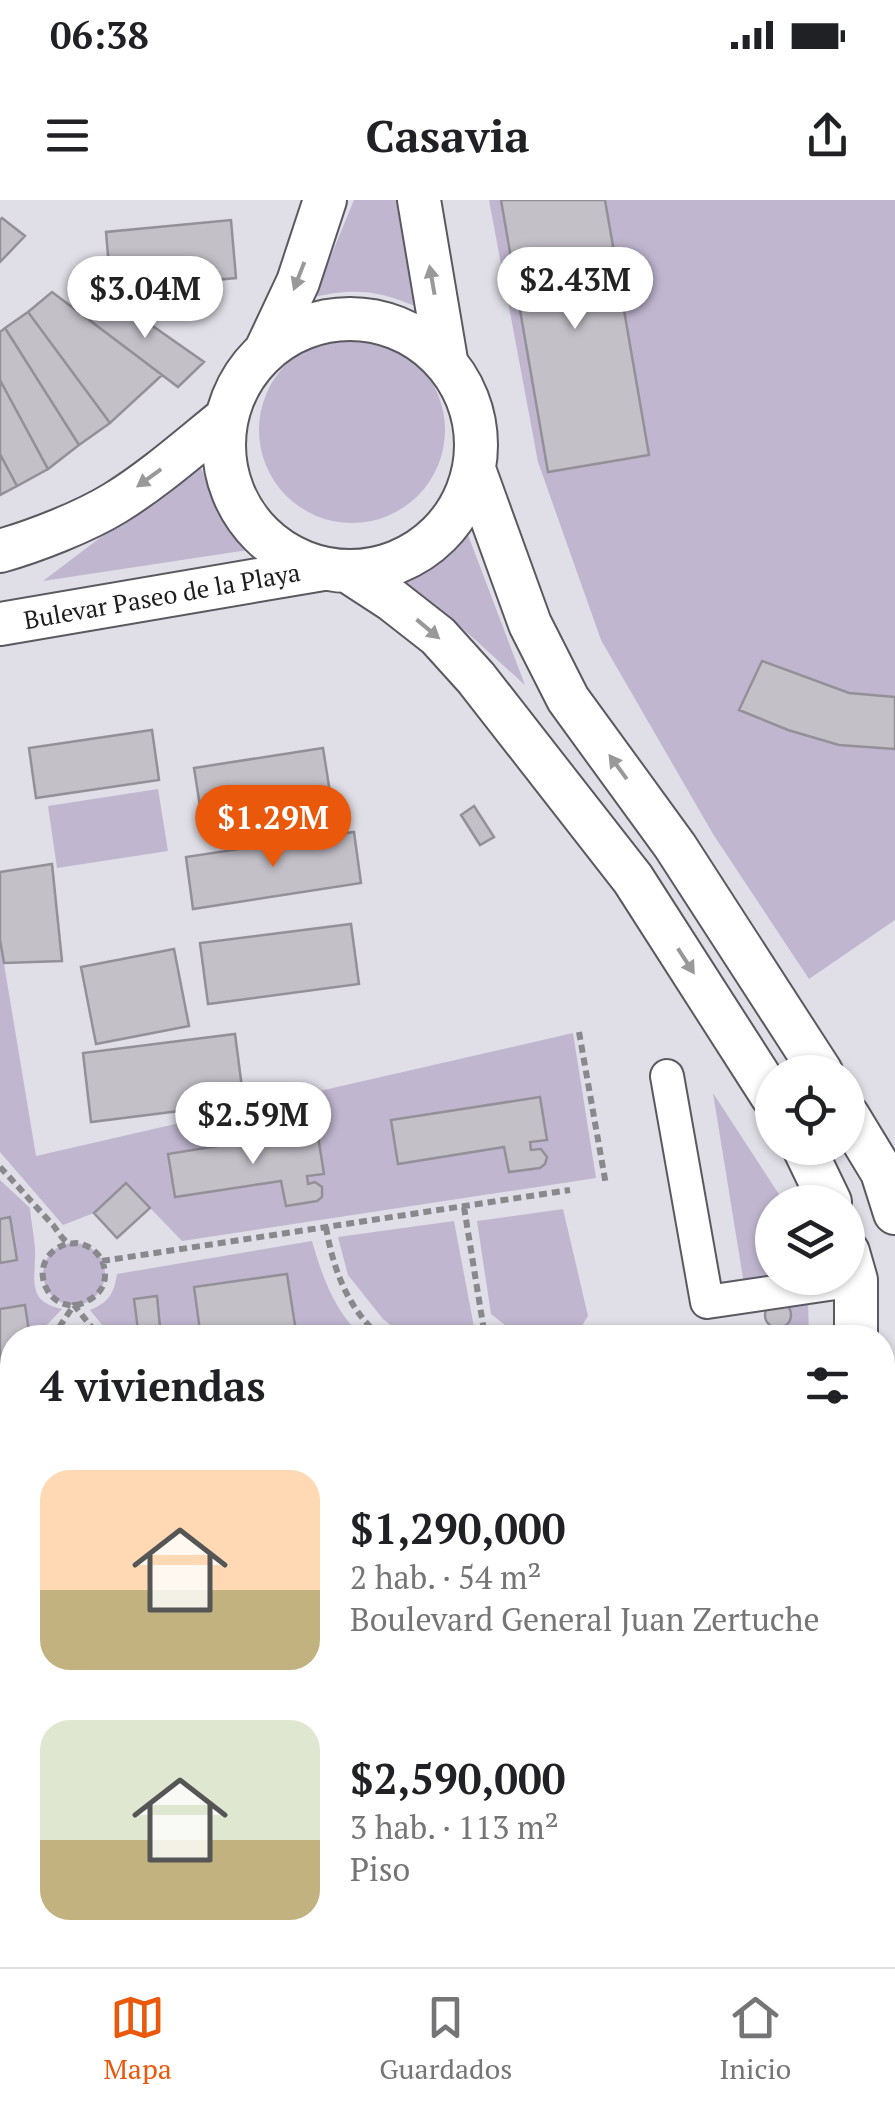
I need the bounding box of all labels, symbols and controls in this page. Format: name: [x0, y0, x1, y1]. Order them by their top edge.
text: 06:38: [50, 10, 149, 60]
text: Casavia: [365, 105, 530, 165]
icon: menu: [40, 108, 95, 163]
icon: share: [800, 108, 855, 163]
pin: $2.43M: [494, 247, 656, 332]
pin: $3.04M: [64, 256, 226, 341]
text: $2.43M: [519, 258, 631, 300]
one-way arrow: [291, 262, 306, 292]
one-way arrow: [424, 264, 440, 295]
text: $3.04M: [89, 267, 201, 309]
one-way arrow: [136, 468, 162, 487]
street label: Bulevar Paseo de la Playa: [21, 555, 303, 636]
one-way arrow: [415, 618, 440, 640]
one-way arrow: [608, 754, 628, 780]
pin: $1.29M: [192, 785, 354, 870]
text: $1.29M: [217, 796, 329, 838]
one-way arrow: [676, 947, 694, 974]
map controls: [755, 1055, 865, 1295]
button: locate: [755, 1055, 865, 1165]
pin: $2.59M: [172, 1082, 334, 1167]
text: $2.59M: [197, 1093, 309, 1135]
button: layers: [755, 1185, 865, 1295]
text: 4 viviendas: [40, 1357, 265, 1413]
icon: filters: [800, 1358, 855, 1413]
text: $1,290,000: [350, 1500, 566, 1556]
icon: home: [120, 1510, 240, 1630]
text: 2 hab. · 54 m²: [350, 1556, 541, 1598]
text: Boulevard General Juan Zertuche: [350, 1598, 820, 1640]
text: $2,590,000: [350, 1750, 566, 1806]
icon: home: [120, 1760, 240, 1880]
text: 3 hab. · 113 m²: [350, 1806, 558, 1848]
text: Piso: [350, 1848, 410, 1890]
tab: Mapa: [104, 1990, 172, 2087]
tab: Guardados: [379, 1990, 512, 2087]
tab: Inicio: [719, 1990, 791, 2087]

